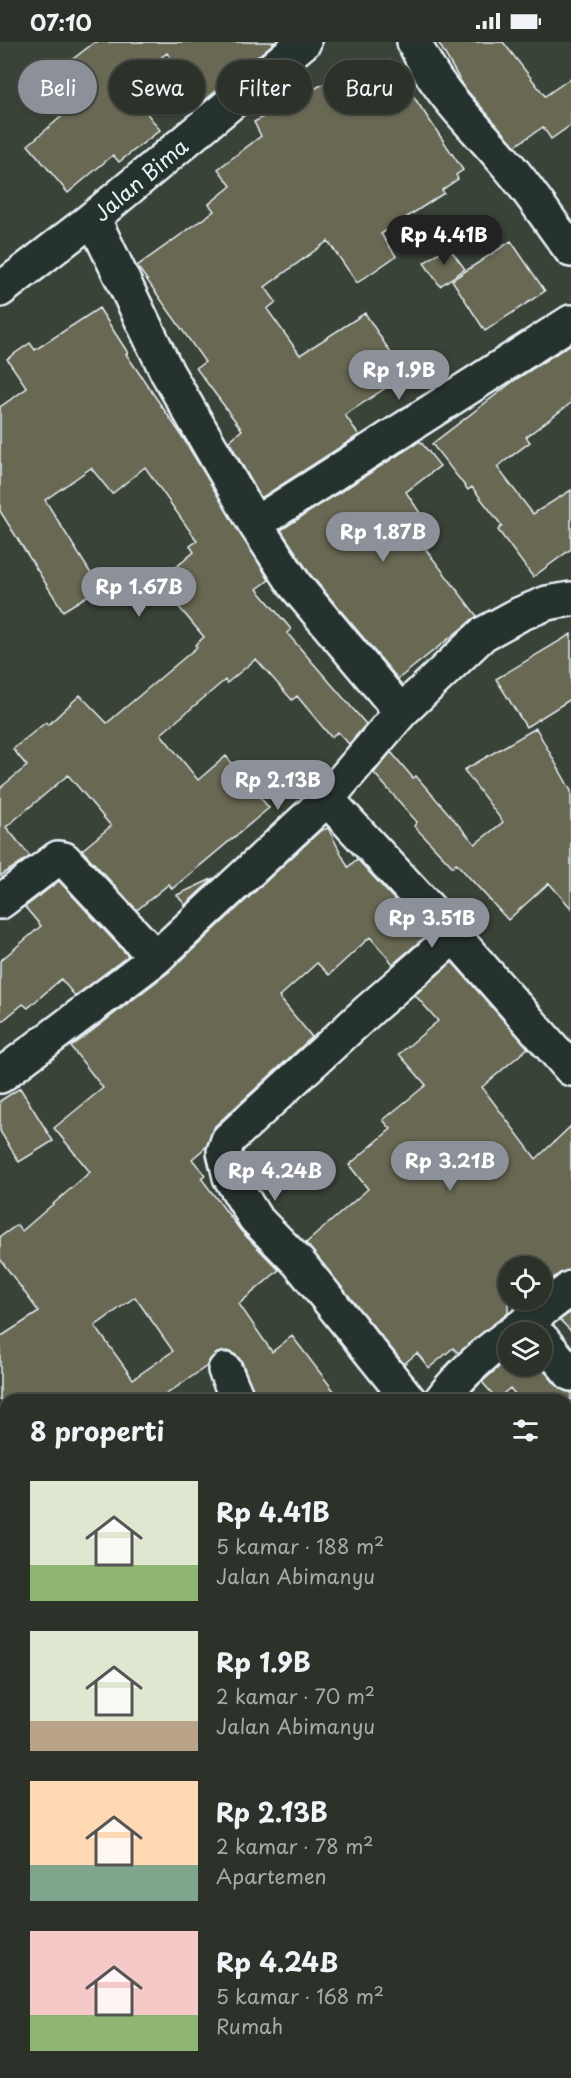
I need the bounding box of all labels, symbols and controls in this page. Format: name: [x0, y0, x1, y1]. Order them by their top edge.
text: 07:10: [30, 5, 92, 38]
chip: Beli: [18, 60, 97, 114]
chip: Sewa: [109, 60, 205, 114]
chip: Filter: [217, 60, 312, 114]
chip: Baru: [324, 60, 414, 114]
street label: Jalan Bima: [86, 129, 195, 228]
pin: Rp 4.41B: [382, 215, 506, 266]
text: Rp 4.41B: [400, 219, 488, 249]
pin: Rp 1.9B: [344, 350, 454, 401]
text: Rp 1.9B: [363, 354, 435, 384]
pin: Rp 1.87B: [321, 512, 445, 563]
text: Rp 1.87B: [340, 516, 426, 546]
pin: Rp 1.67B: [77, 567, 201, 618]
text: Rp 1.67B: [95, 571, 183, 601]
pin: Rp 2.13B: [216, 760, 340, 811]
text: Rp 2.13B: [235, 764, 321, 794]
pin: Rp 3.51B: [370, 898, 494, 949]
text: Rp 3.51B: [388, 902, 476, 932]
pin: Rp 3.21B: [388, 1141, 512, 1192]
text: Rp 3.21B: [405, 1145, 495, 1175]
pin: Rp 4.24B: [213, 1151, 337, 1202]
text: Rp 4.24B: [228, 1155, 322, 1185]
map controls: [498, 1256, 552, 1376]
button: locate: [498, 1256, 552, 1310]
button: layers: [498, 1322, 552, 1376]
text: 8 properti: [30, 1411, 164, 1450]
icon: filters: [509, 1414, 542, 1447]
text: Rp 4.41B: [216, 1492, 330, 1531]
icon: home: [78, 1505, 150, 1577]
text: 5 kamar · 188 m²: [216, 1531, 384, 1561]
text: Jalan Abimanyu: [216, 1561, 375, 1591]
text: Rp 1.9B: [216, 1642, 311, 1681]
icon: home: [78, 1655, 150, 1727]
text: 2 kamar · 70 m²: [216, 1681, 375, 1711]
text: Jalan Abimanyu: [216, 1711, 375, 1741]
text: Rp 2.13B: [216, 1792, 328, 1831]
icon: home: [78, 1805, 150, 1877]
text: 2 kamar · 78 m²: [216, 1831, 374, 1861]
text: Apartemen: [216, 1861, 327, 1891]
text: Rp 4.24B: [216, 1942, 338, 1981]
icon: home: [78, 1955, 150, 2027]
text: 5 kamar · 168 m²: [216, 1981, 384, 2011]
text: Rumah: [216, 2011, 283, 2041]

